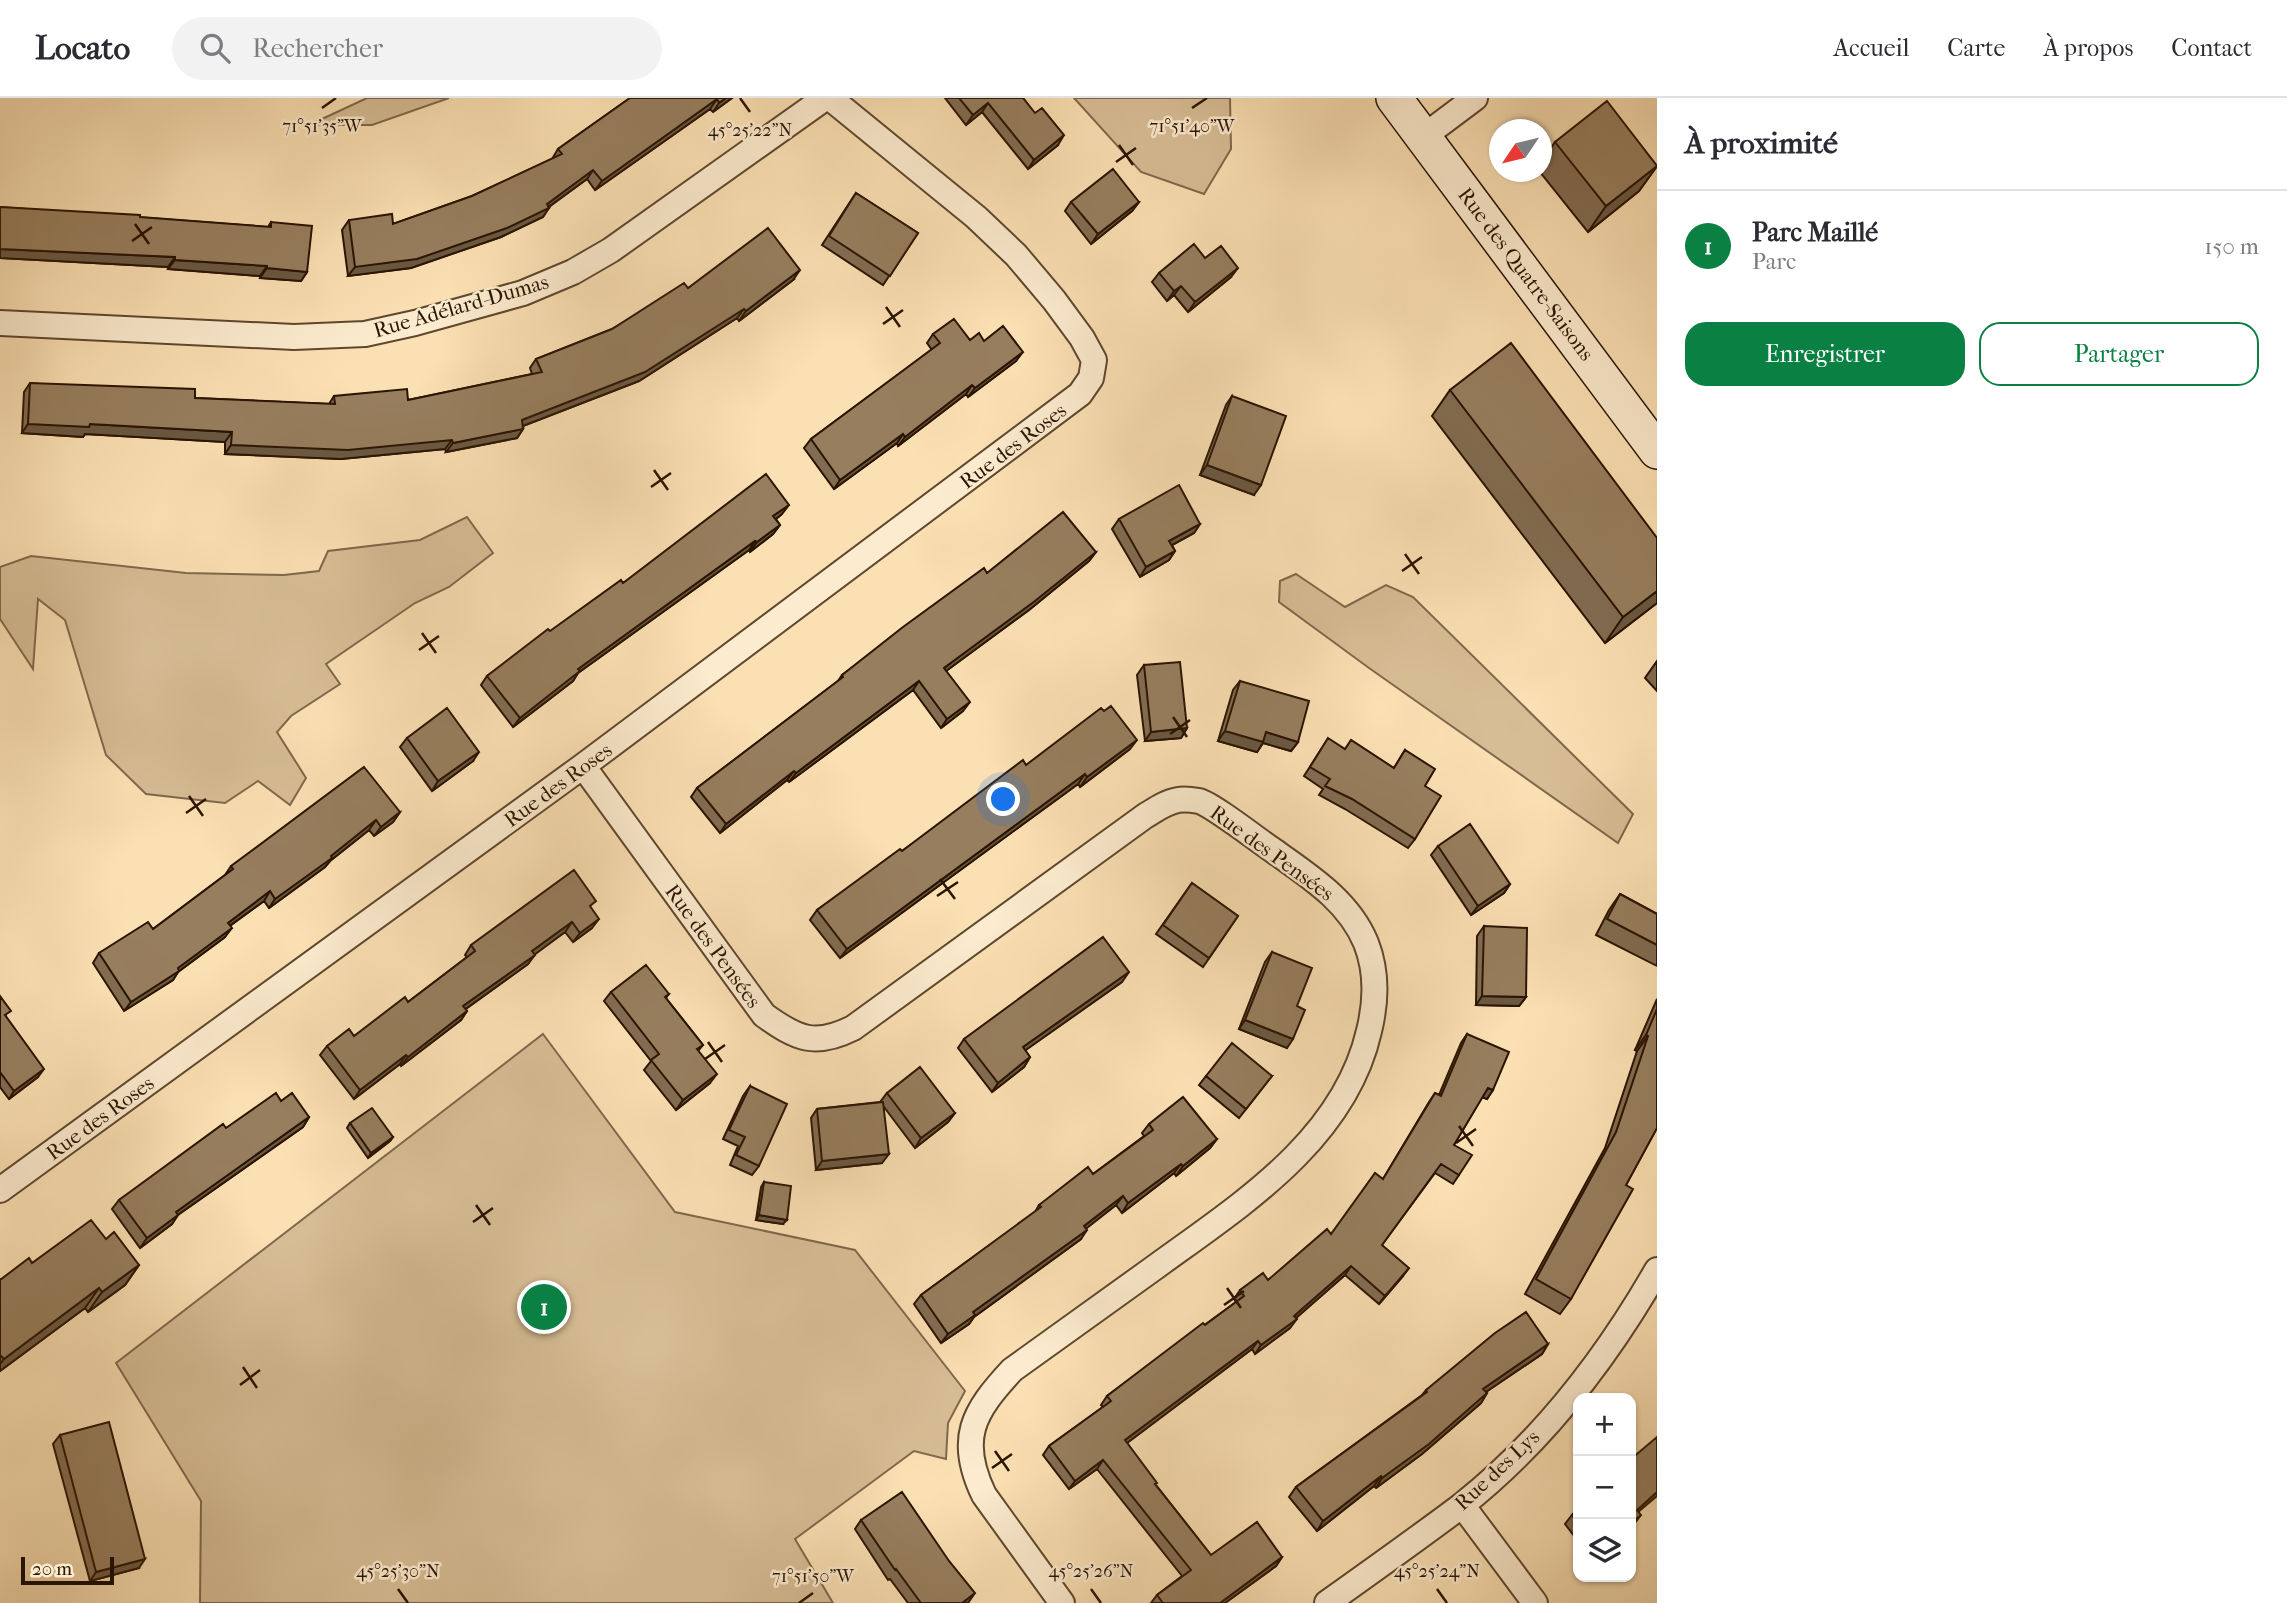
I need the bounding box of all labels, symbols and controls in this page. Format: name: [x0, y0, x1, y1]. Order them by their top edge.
search box: [172, 17, 662, 80]
text: Locato: [35, 29, 130, 68]
icon: search: [196, 29, 234, 67]
text: Rechercher: [252, 33, 383, 64]
text: Accueil: [1834, 34, 1909, 62]
text: Carte: [1947, 34, 2005, 62]
text: À propos: [2043, 34, 2133, 62]
text: Contact: [2171, 34, 2252, 62]
text: 71°51'35"W: [282, 116, 363, 137]
text: 71°51'40"W: [1150, 116, 1236, 137]
north arrow: [1489, 119, 1552, 182]
text: 45°25'22"N: [708, 120, 793, 141]
text: À proximité: [1685, 126, 1838, 161]
street label: Rue des Quatre-Saisons: [1453, 183, 1599, 365]
text: Parc Maillé: [1752, 217, 1878, 248]
text: 1: [1704, 233, 1712, 260]
text: 150 m: [2204, 233, 2259, 260]
text: Parc: [1752, 248, 1796, 275]
street label: Rue Adélard-Dumas: [371, 269, 551, 342]
button: Enregistrer: [1685, 322, 1965, 386]
button: Partager: [1979, 322, 2259, 386]
street label: Rue des Roses: [955, 398, 1071, 494]
street label: Rue des Roses: [500, 738, 617, 832]
your location: [986, 782, 1020, 816]
street label: Rue des Pensées: [1206, 800, 1339, 906]
street label: Rue des Pensées: [660, 880, 766, 1013]
street label: Rue des Roses: [42, 1071, 159, 1165]
pin: 1: [521, 1281, 567, 1333]
map controls: [1573, 1393, 1636, 1582]
button: +: [1573, 1393, 1636, 1456]
street label: Rue des Lys: [1450, 1425, 1544, 1515]
button: −: [1573, 1456, 1636, 1519]
button: layers: [1573, 1519, 1636, 1582]
scale bar: [21, 1554, 114, 1586]
text: 20 m: [32, 1558, 72, 1580]
text: 45°25'30"N: [356, 1561, 440, 1582]
text: 45°25'26"N: [1048, 1561, 1134, 1582]
text: 45°25'24"N: [1394, 1561, 1480, 1582]
text: 71°51'50"W: [772, 1566, 855, 1587]

